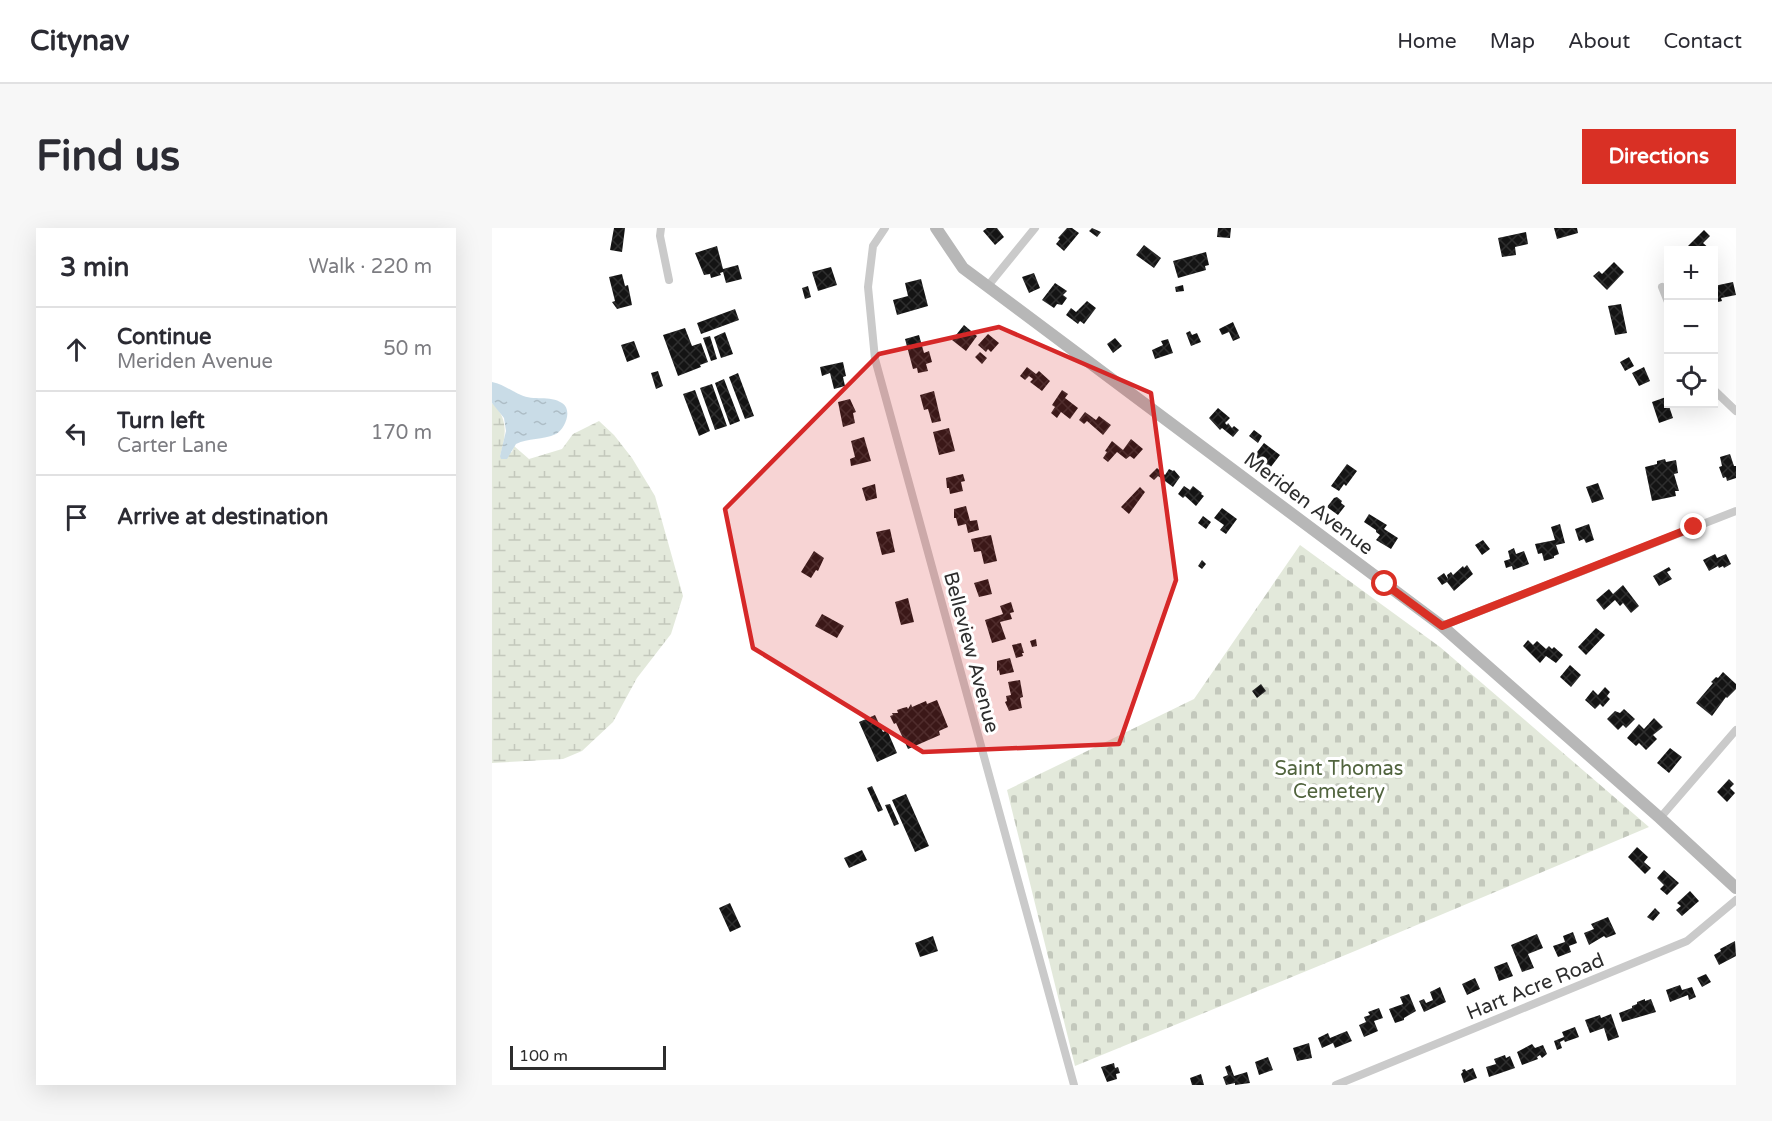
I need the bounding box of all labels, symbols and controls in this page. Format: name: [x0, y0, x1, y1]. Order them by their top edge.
text: Citynav: [30, 24, 129, 58]
text: Home: [1397, 29, 1457, 54]
text: Map: [1490, 29, 1535, 54]
text: About: [1568, 29, 1630, 54]
text: Contact: [1663, 29, 1742, 54]
button: Directions: [1582, 129, 1736, 184]
text: Find us: [36, 131, 180, 182]
map controls: [1664, 246, 1718, 408]
button: +: [1664, 246, 1718, 300]
text: 3 min: [60, 252, 129, 283]
text: Walk · 220 m: [309, 255, 432, 279]
button: −: [1664, 300, 1718, 354]
text: Continue: [117, 324, 212, 350]
icon: ahead: [60, 333, 93, 366]
text: 50 m: [383, 337, 432, 361]
text: Meriden Avenue: [117, 350, 273, 374]
button: locate: [1664, 354, 1718, 408]
text: Turn left: [117, 408, 205, 434]
icon: left: [60, 417, 93, 450]
text: 170 m: [371, 421, 432, 445]
text: Carter Lane: [117, 434, 228, 458]
street label: Meriden Avenue: [1239, 447, 1378, 560]
icon: arrive: [60, 501, 93, 534]
text: Arrive at destination: [117, 504, 328, 530]
route end: [1680, 513, 1706, 539]
street label: Belleview Avenue: [938, 569, 1004, 735]
route start: [1371, 570, 1397, 596]
park label: Saint Thomas Cemetery: [1275, 757, 1403, 804]
street label: Hart Acre Road: [1463, 948, 1608, 1025]
scale bar: [510, 1043, 666, 1070]
text: 100 m: [519, 1046, 568, 1066]

